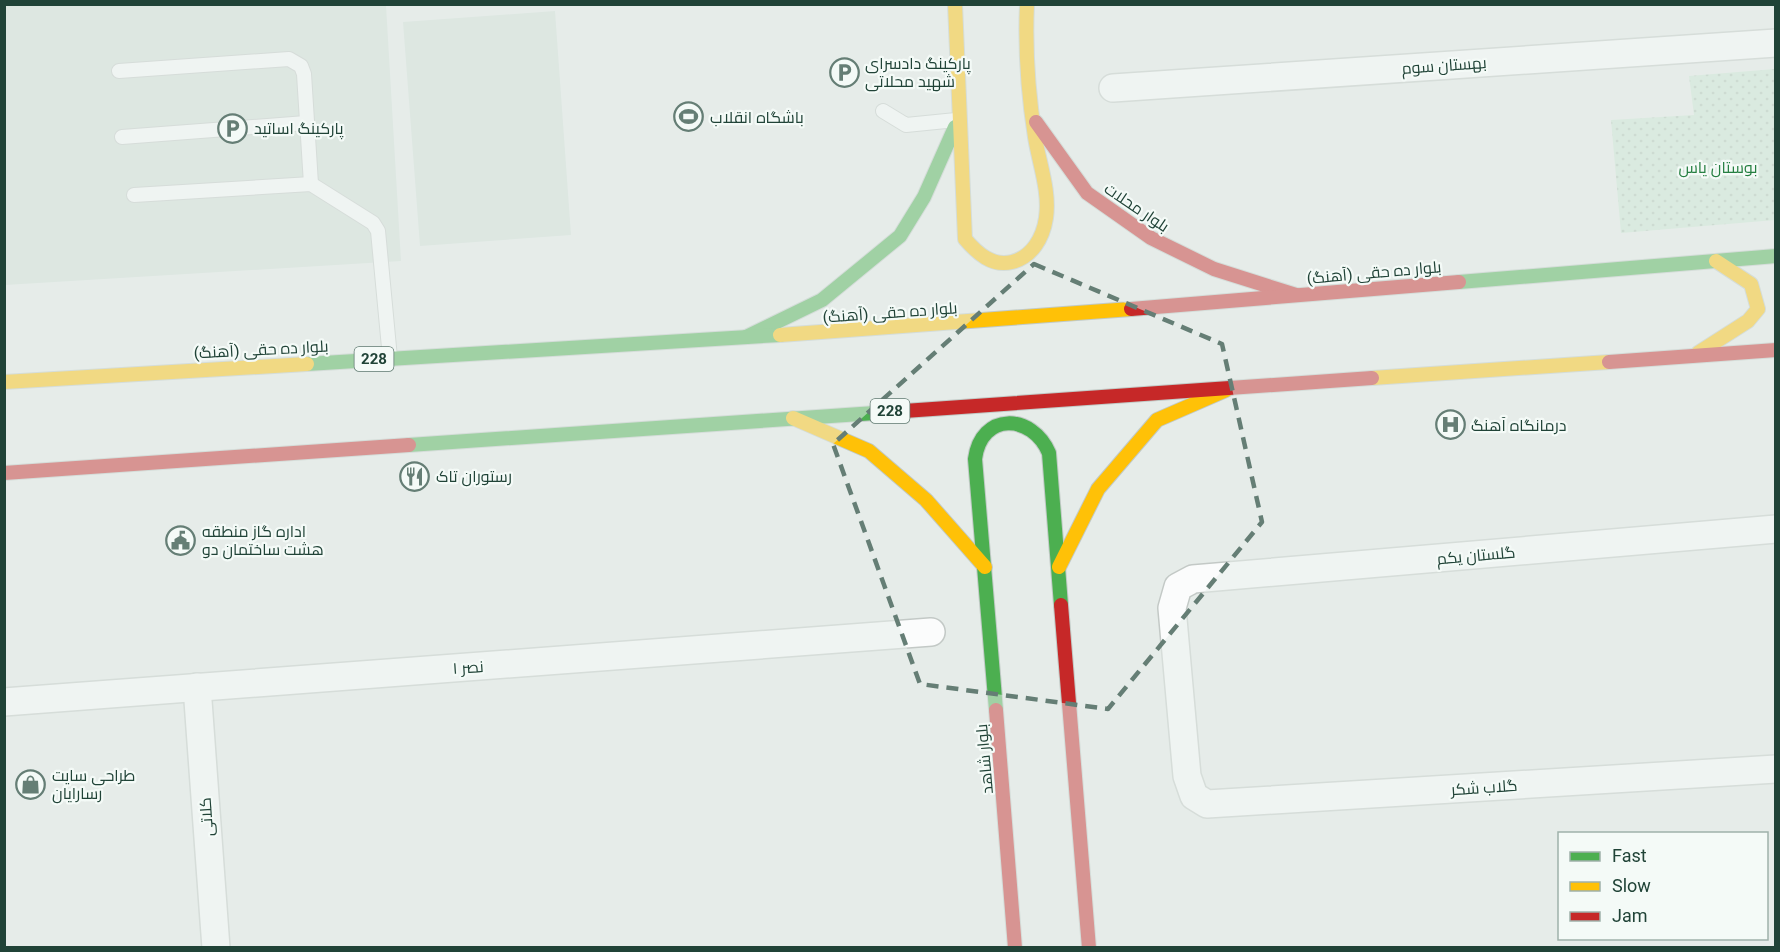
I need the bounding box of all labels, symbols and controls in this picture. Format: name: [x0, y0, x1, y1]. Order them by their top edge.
street label: بهستان سوم: [1401, 53, 1487, 80]
place label: پارکینگ دادسرای شهید محلاتی: [865, 54, 972, 92]
parking icon: پارکینگ دادسرای شهید محلاتی: [828, 56, 860, 88]
sports icon: باشگاه انقلاب: [673, 101, 705, 133]
place label: باشگاه انقلاب: [710, 108, 804, 127]
parking icon: پارکینگ اساتید: [217, 112, 249, 144]
place label: پارکینگ اساتید: [254, 119, 344, 140]
park label: بوستان یاس: [1678, 158, 1758, 178]
street label: بلوار محلات: [1101, 179, 1173, 236]
street label: بلوار ده حقی (آهنگ): [1306, 257, 1442, 289]
street label: بلوار ده حقی (آهنگ): [822, 298, 958, 328]
street label: بلوار ده حقی (آهنگ): [193, 336, 329, 364]
road number: 228: [354, 347, 394, 371]
road number: 228: [870, 399, 910, 423]
hospital icon: درمانگاه آهنگ: [1434, 409, 1466, 441]
place label: درمانگاه آهنگ: [1471, 416, 1566, 435]
restaurant icon: رستوران تاک: [399, 460, 431, 492]
place label: رستوران تاک: [436, 467, 512, 487]
place label: اداره گاز منطقه هشت ساختمان دو: [202, 522, 324, 560]
public building icon: اداره گاز منطقه هشت ساختمان دو: [165, 524, 197, 556]
street label: گلستان یکم: [1436, 543, 1516, 570]
street label: نصر ۱: [452, 657, 484, 678]
street label: بلوار شاهد: [972, 723, 997, 795]
place label: طراحی سایت رسارایان: [52, 766, 135, 804]
shop icon: طراحی سایت رسارایان: [15, 768, 47, 800]
street label: گلاب شکر: [1449, 776, 1518, 799]
street label: کلاتی: [196, 797, 218, 837]
legend: [1558, 832, 1768, 940]
text: Fast: [1612, 845, 1647, 866]
text: Slow: [1612, 875, 1651, 896]
text: Jam: [1612, 905, 1648, 926]

